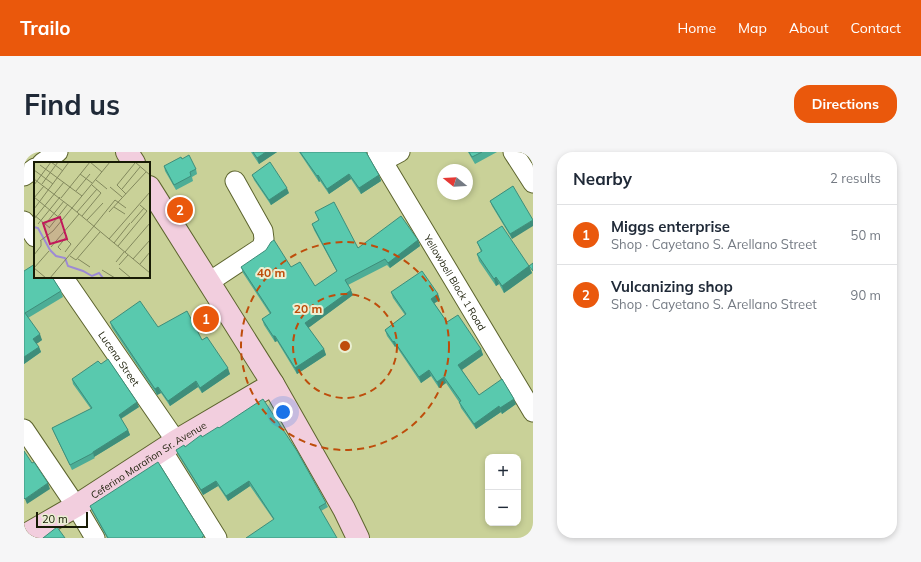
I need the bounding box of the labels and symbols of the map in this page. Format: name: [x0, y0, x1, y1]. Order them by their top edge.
inset map: [34, 162, 150, 278]
north arrow: [437, 164, 473, 200]
pin: 2: [167, 195, 193, 225]
street label: Yellowbell Block 1 Road: [421, 231, 489, 333]
text: 40 m: [257, 265, 285, 280]
text: 20 m: [294, 301, 322, 316]
pin: 1: [193, 304, 219, 334]
street label: Lucena Street: [96, 329, 143, 389]
centre of rings: [338, 339, 352, 353]
your location: [273, 402, 293, 422]
street label: Ceferino Marañon Sr. Avenue: [88, 418, 209, 501]
scale bar: [36, 510, 88, 529]

